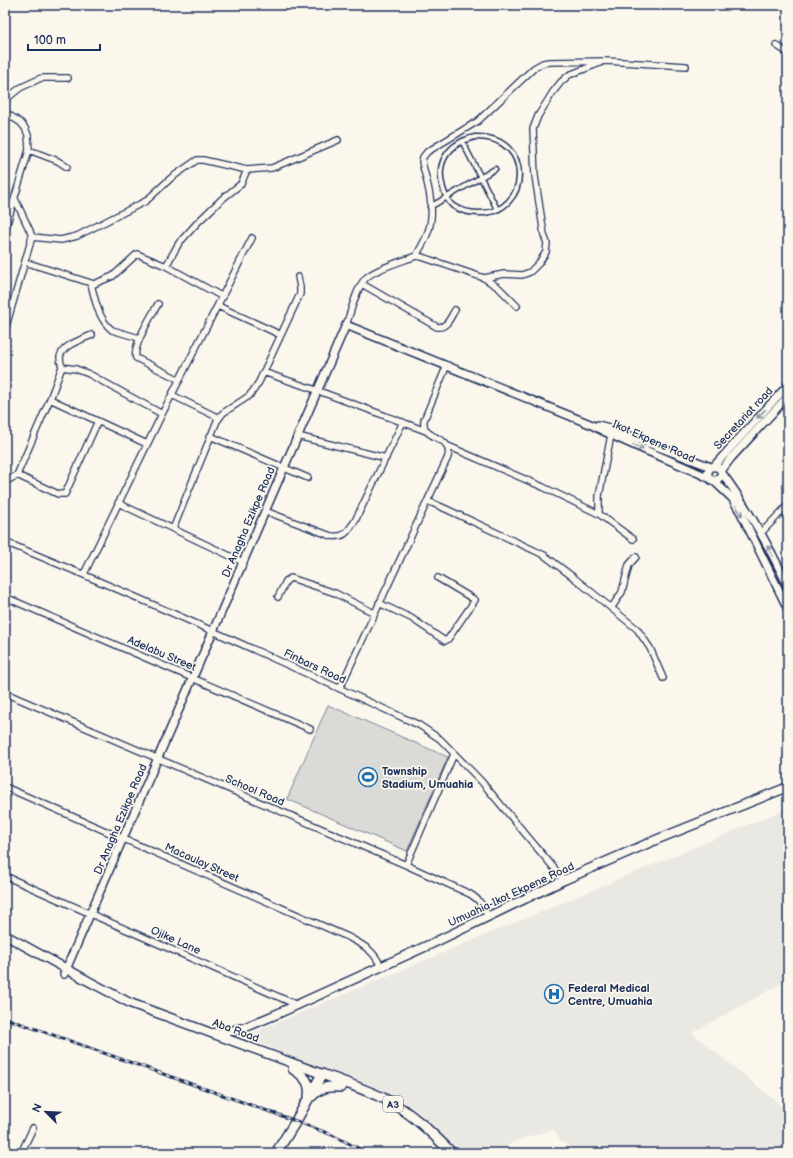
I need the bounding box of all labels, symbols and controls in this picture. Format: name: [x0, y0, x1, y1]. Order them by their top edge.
scale bar: [28, 26, 100, 52]
text: 100 m: [34, 33, 66, 48]
street label: Secretariat road: [711, 385, 775, 452]
one-way arrow: [757, 409, 766, 419]
street label: Ikot Ekpene Road: [611, 417, 697, 465]
one-way arrow: [631, 443, 643, 451]
street label: Dr Anagha Ezikpe Road: [219, 465, 278, 579]
one-way arrow: [736, 505, 744, 517]
one-way arrow: [766, 545, 774, 557]
street label: Adelabu Street: [126, 633, 199, 674]
street label: Finbars Road: [282, 646, 348, 686]
street label: Dr Anagha Ezikpe Road: [91, 762, 150, 876]
place label: Township Stadium, Umuahia: [382, 765, 473, 791]
sports icon: Township Stadium, Umuahia: [357, 766, 379, 788]
street label: School Road: [223, 772, 286, 809]
street label: Macaulay Street: [163, 840, 241, 885]
street label: Umuahia-Ikot Ekpene Road: [446, 860, 576, 929]
street label: Ojike Lane: [149, 924, 203, 957]
place label: Federal Medical Centre, Umuahia: [568, 982, 652, 1008]
hospital icon: Federal Medical Centre, Umuahia: [543, 983, 565, 1005]
street label: Aba Road: [211, 1016, 261, 1045]
north arrow: [26, 1092, 66, 1132]
road number: A3: [383, 1096, 403, 1112]
text: N: [30, 1102, 45, 1115]

